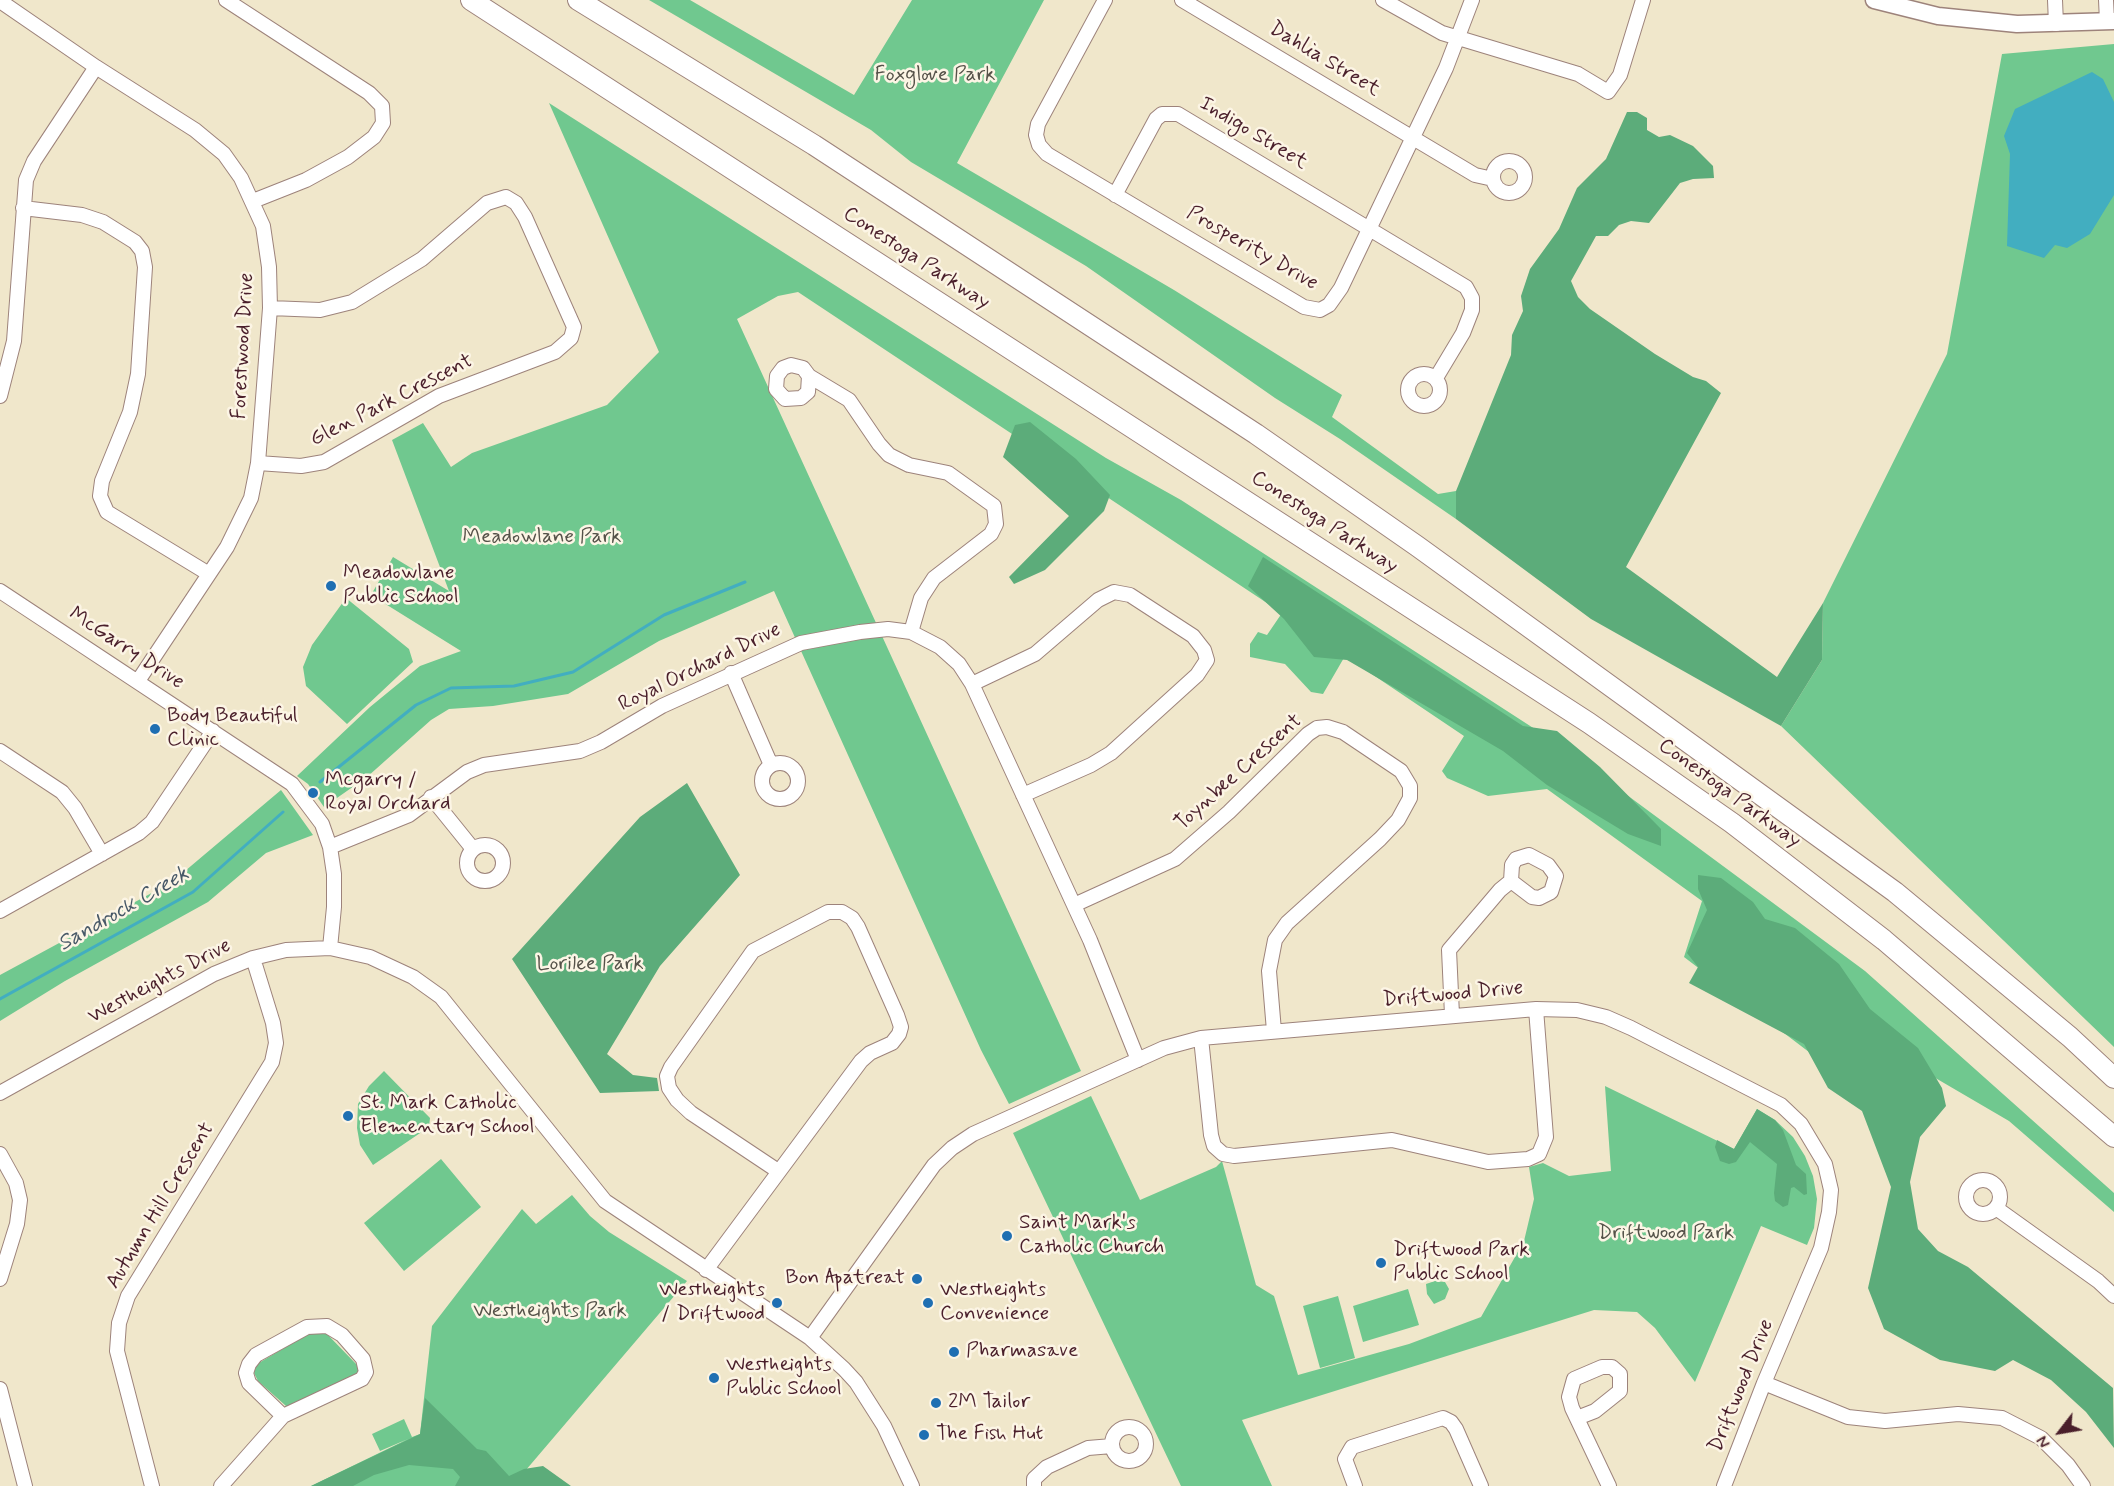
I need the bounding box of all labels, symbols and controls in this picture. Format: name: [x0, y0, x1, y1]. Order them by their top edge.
street label: Dahlia Street: [1264, 17, 1384, 103]
park label: Foxglove Park: [874, 63, 996, 89]
street label: Indigo Street: [1194, 92, 1312, 176]
street label: Prosperity Drive: [1182, 201, 1322, 297]
street label: Conestoga Parkway: [838, 202, 994, 316]
street label: Forestwood Drive: [228, 272, 260, 420]
street label: Glen Park Crescent: [306, 349, 478, 453]
street label: Conestoga Parkway: [1246, 466, 1402, 580]
park label: Meadowlane Park: [462, 525, 622, 551]
place label: Meadowlane Public School: [343, 561, 459, 611]
marker: Meadowlane Public School: [324, 579, 338, 593]
street label: McGarry Drive: [64, 602, 188, 696]
street label: Royal Orchard Drive: [615, 618, 785, 718]
place label: Body Beautiful Clinic: [167, 704, 298, 754]
street label: Toynbee Crescent: [1170, 709, 1308, 837]
marker: Body Beautiful Clinic: [148, 722, 162, 736]
street label: Conestoga Parkway: [1653, 734, 1805, 854]
place label: Mcgarry / Royal Orchard: [325, 768, 451, 818]
marker: Mcgarry / Royal Orchard: [306, 786, 320, 800]
water label: Sandrock Creek: [54, 862, 194, 958]
street label: Westheights Drive: [84, 934, 236, 1030]
park label: Lorilee Park: [536, 952, 644, 978]
street label: Driftwood Drive: [1382, 976, 1524, 1014]
place label: St. Mark Catholic Elementary School: [360, 1091, 535, 1141]
marker: St. Mark Catholic Elementary School: [341, 1109, 355, 1123]
street label: Autumn Hill Crescent: [101, 1118, 221, 1294]
place label: Saint Mark's Catholic Church: [1019, 1211, 1164, 1261]
park label: Driftwood Park: [1598, 1221, 1734, 1247]
marker: Saint Mark's Catholic Church: [1000, 1229, 1014, 1243]
place label: Driftwood Park Public School: [1393, 1238, 1530, 1288]
marker: Driftwood Park Public School: [1374, 1256, 1388, 1270]
place label: Bon Apatreat: [785, 1266, 905, 1292]
marker: Bon Apatreat: [910, 1272, 924, 1286]
place label: Westheights / Driftwood: [659, 1278, 765, 1328]
place label: Westheights Convenience: [940, 1278, 1049, 1328]
marker: Westheights / Driftwood: [770, 1296, 784, 1310]
marker: Westheights Convenience: [921, 1296, 935, 1310]
park label: Westheights Park: [473, 1299, 627, 1325]
street label: Driftwood Drive: [1704, 1316, 1780, 1456]
place label: Pharmasave: [966, 1339, 1078, 1365]
marker: Pharmasave: [947, 1345, 961, 1359]
place label: Westheights Public School: [726, 1353, 842, 1403]
marker: Westheights Public School: [707, 1371, 721, 1385]
place label: 2M Tailor: [948, 1390, 1030, 1416]
marker: 2M Tailor: [929, 1396, 943, 1410]
north arrow: [2030, 1402, 2090, 1462]
place label: The Fish Hut: [936, 1422, 1043, 1448]
marker: The Fish Hut: [917, 1428, 931, 1442]
text: N: [2032, 1432, 2056, 1452]

